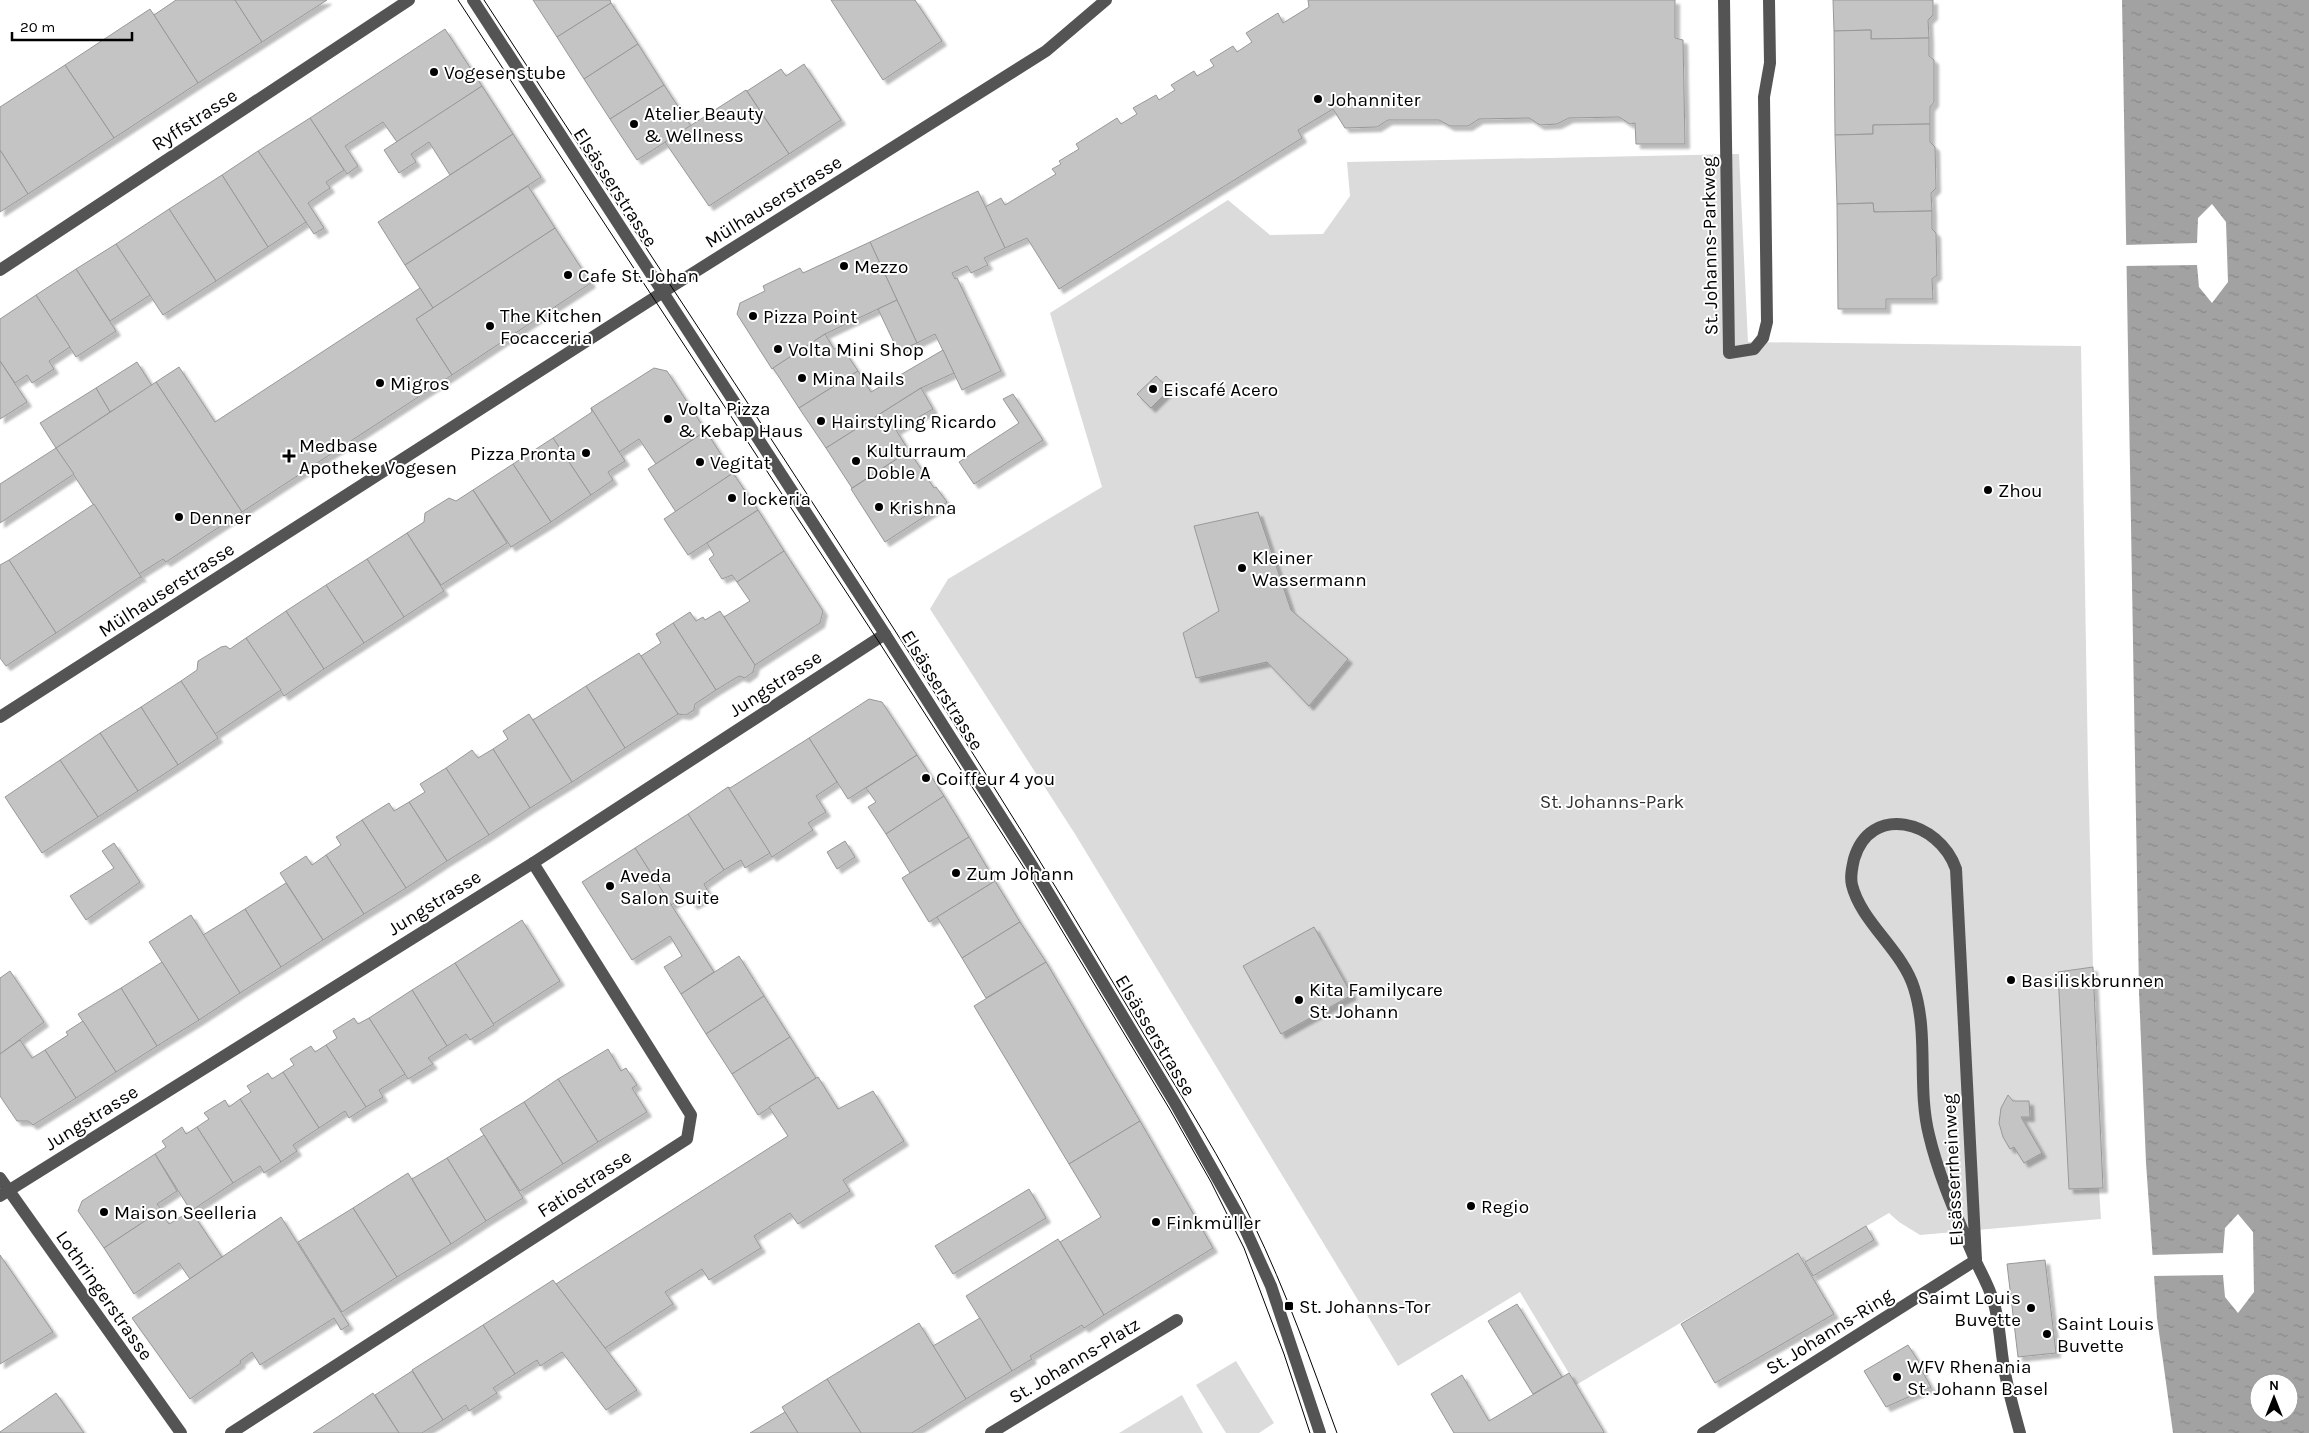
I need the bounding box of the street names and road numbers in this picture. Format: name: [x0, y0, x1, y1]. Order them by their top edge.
street label: Ryffstrasse: [148, 84, 241, 156]
street label: Elsässerstrasse: [569, 124, 662, 251]
street label: Mülhauserstrasse: [701, 151, 846, 253]
street label: St. Johanns-Parkweg: [1697, 156, 1723, 336]
street label: Mülhauserstrasse: [95, 538, 238, 642]
street label: Elsässerstrasse: [896, 627, 988, 755]
street label: Jungstrasse: [725, 646, 826, 722]
street label: Jungstrasse: [384, 866, 485, 940]
street label: Elsässerstrasse: [1110, 971, 1200, 1100]
street label: Jungstrasse: [41, 1081, 142, 1155]
street label: Elsässerrheinweg: [1938, 1093, 1968, 1247]
street label: Fatiostrasse: [534, 1145, 636, 1222]
street label: Lothringerstrasse: [51, 1226, 157, 1365]
street label: St. Johanns-Ring: [1762, 1284, 1897, 1380]
street label: St. Johanns-Platz: [1005, 1313, 1144, 1409]

